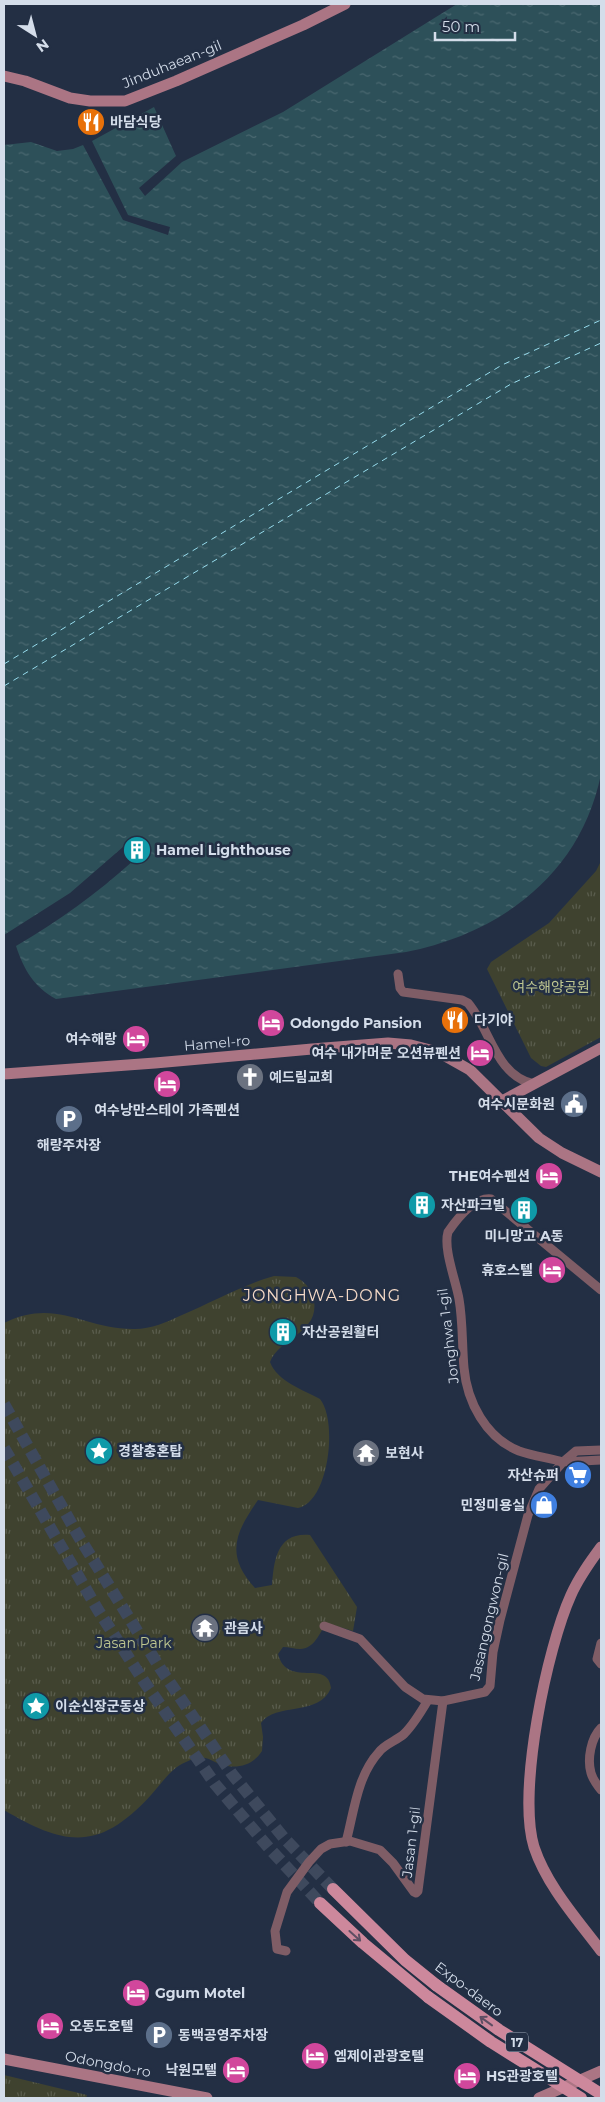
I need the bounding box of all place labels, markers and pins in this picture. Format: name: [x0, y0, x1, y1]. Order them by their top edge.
restaurant icon: 바담식당: [76, 107, 106, 137]
place label: 바담식당: [110, 113, 162, 131]
building icon: Hamel Lighthouse: [122, 835, 152, 865]
place label: Hamel Lighthouse: [156, 841, 291, 859]
restaurant icon: 다기야: [440, 1005, 470, 1035]
hotel icon: Odongdo Pansion: [256, 1008, 286, 1038]
place label: 다기야: [474, 1011, 513, 1029]
place label: Odongdo Pansion: [290, 1014, 422, 1032]
hotel icon: 여수해랑: [121, 1024, 151, 1054]
place label: 여수해랑: [65, 1030, 117, 1048]
hotel icon: 여수 내가머문 오션뷰펜션: [465, 1038, 495, 1068]
place label: 여수 내가머문 오션뷰펜션: [311, 1044, 461, 1062]
church icon: 예드림교회: [235, 1062, 265, 1092]
place label: 예드림교회: [269, 1068, 333, 1086]
hotel icon: 여수낭만스테이 가족펜션: [152, 1069, 182, 1099]
public building icon: 여수시문화원: [559, 1089, 589, 1119]
place label: 여수시문화원: [478, 1095, 555, 1113]
place label: 여수낭만스테이 가족펜션: [94, 1101, 240, 1119]
parking icon: 해랑주차장: [54, 1104, 84, 1134]
place label: 해랑주차장: [37, 1136, 101, 1154]
hotel icon: THE여수펜션: [534, 1161, 564, 1191]
place label: THE여수펜션: [449, 1167, 530, 1185]
building icon: 자산파크빌: [407, 1190, 437, 1220]
building icon: 미니망고 A동: [509, 1195, 539, 1225]
place label: 자산파크빌: [441, 1196, 505, 1214]
place label: 미니망고 A동: [484, 1227, 564, 1245]
hotel icon: 휴호스텔: [537, 1255, 567, 1285]
place label: 휴호스텔: [481, 1261, 533, 1279]
building icon: 자산공원활터: [268, 1317, 298, 1347]
place label: 자산공원활터: [302, 1323, 379, 1341]
place icon: 경찰충혼탑: [84, 1436, 114, 1466]
temple icon: 보현사: [351, 1438, 381, 1468]
place label: 경찰충혼탑: [118, 1442, 183, 1460]
place label: 보현사: [385, 1444, 424, 1462]
supermarket icon: 자산슈퍼: [563, 1460, 593, 1490]
place label: 자산슈퍼: [507, 1466, 559, 1484]
shop icon: 민정미용실: [529, 1490, 559, 1520]
place label: 민정미용실: [461, 1496, 525, 1514]
temple icon: 관음사: [190, 1613, 220, 1643]
place label: 관음사: [224, 1619, 263, 1637]
place icon: 이순신장군동상: [21, 1691, 51, 1721]
place label: 이순신장군동상: [55, 1697, 145, 1715]
hotel icon: Ggum Motel: [121, 1978, 151, 2008]
place label: Ggum Motel: [155, 1984, 245, 2002]
hotel icon: 오동도호텔: [35, 2011, 65, 2041]
place label: 오동도호텔: [69, 2017, 134, 2035]
parking icon: 동백공영주차장: [144, 2020, 174, 2050]
place label: 동백공영주차장: [178, 2026, 268, 2044]
hotel icon: 엠제이관광호텔: [300, 2041, 330, 2071]
place label: 엠제이관광호텔: [334, 2047, 424, 2065]
hotel icon: 낙원모텔: [221, 2055, 251, 2085]
place label: 낙원모텔: [165, 2061, 217, 2079]
hotel icon: HS관광호텔: [452, 2061, 482, 2091]
place label: HS관광호텔: [486, 2067, 558, 2085]

